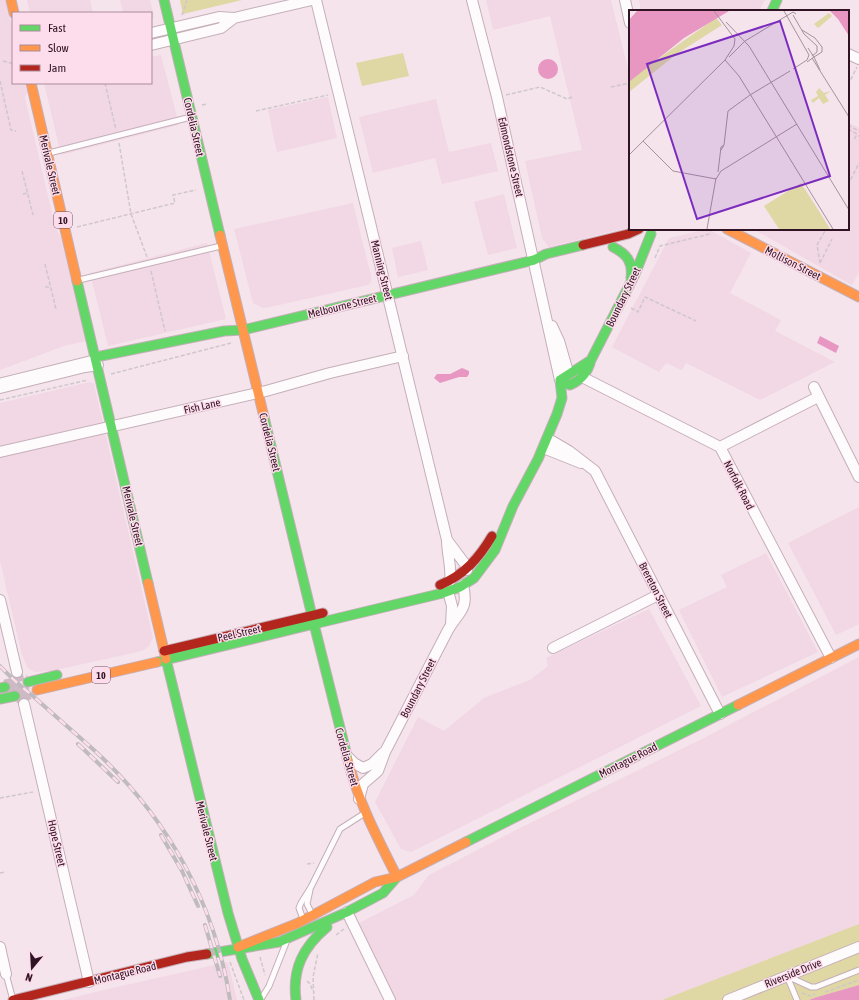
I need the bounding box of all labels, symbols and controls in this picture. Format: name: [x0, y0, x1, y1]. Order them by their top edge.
inset map: [629, 10, 849, 230]
legend: [12, 12, 152, 84]
text: Fast: [48, 21, 66, 35]
text: Slow: [48, 41, 69, 55]
text: Jam: [48, 61, 66, 75]
street label: Cordelia Street: [181, 97, 207, 157]
street label: Edmondstone Street: [496, 116, 526, 198]
street label: Merivale Street: [37, 134, 63, 196]
road number: 10: [54, 212, 72, 228]
street label: Manning Street: [369, 239, 395, 301]
street label: Mollison Street: [763, 244, 823, 282]
street label: Boundary Street: [603, 265, 643, 329]
street label: Melbourne Street: [306, 292, 378, 320]
street label: Fish Lane: [182, 396, 222, 416]
street label: Cordelia Street: [257, 412, 283, 472]
street label: Norfolk Road: [722, 459, 756, 511]
street label: Merivale Street: [120, 485, 146, 547]
street label: Brereton Street: [637, 560, 675, 620]
street label: Peel Street: [216, 622, 262, 644]
street label: Boundary Street: [398, 656, 438, 720]
road number: 10: [92, 667, 110, 683]
street label: Cordelia Street: [333, 727, 361, 787]
street label: Montague Road: [597, 740, 659, 780]
street label: Merivale Street: [194, 800, 220, 862]
street label: Hope Street: [46, 819, 68, 867]
north arrow: [12, 948, 52, 988]
street label: Riverside Drive: [763, 956, 823, 990]
street label: Montague Road: [93, 959, 157, 987]
text: N: [24, 971, 34, 984]

